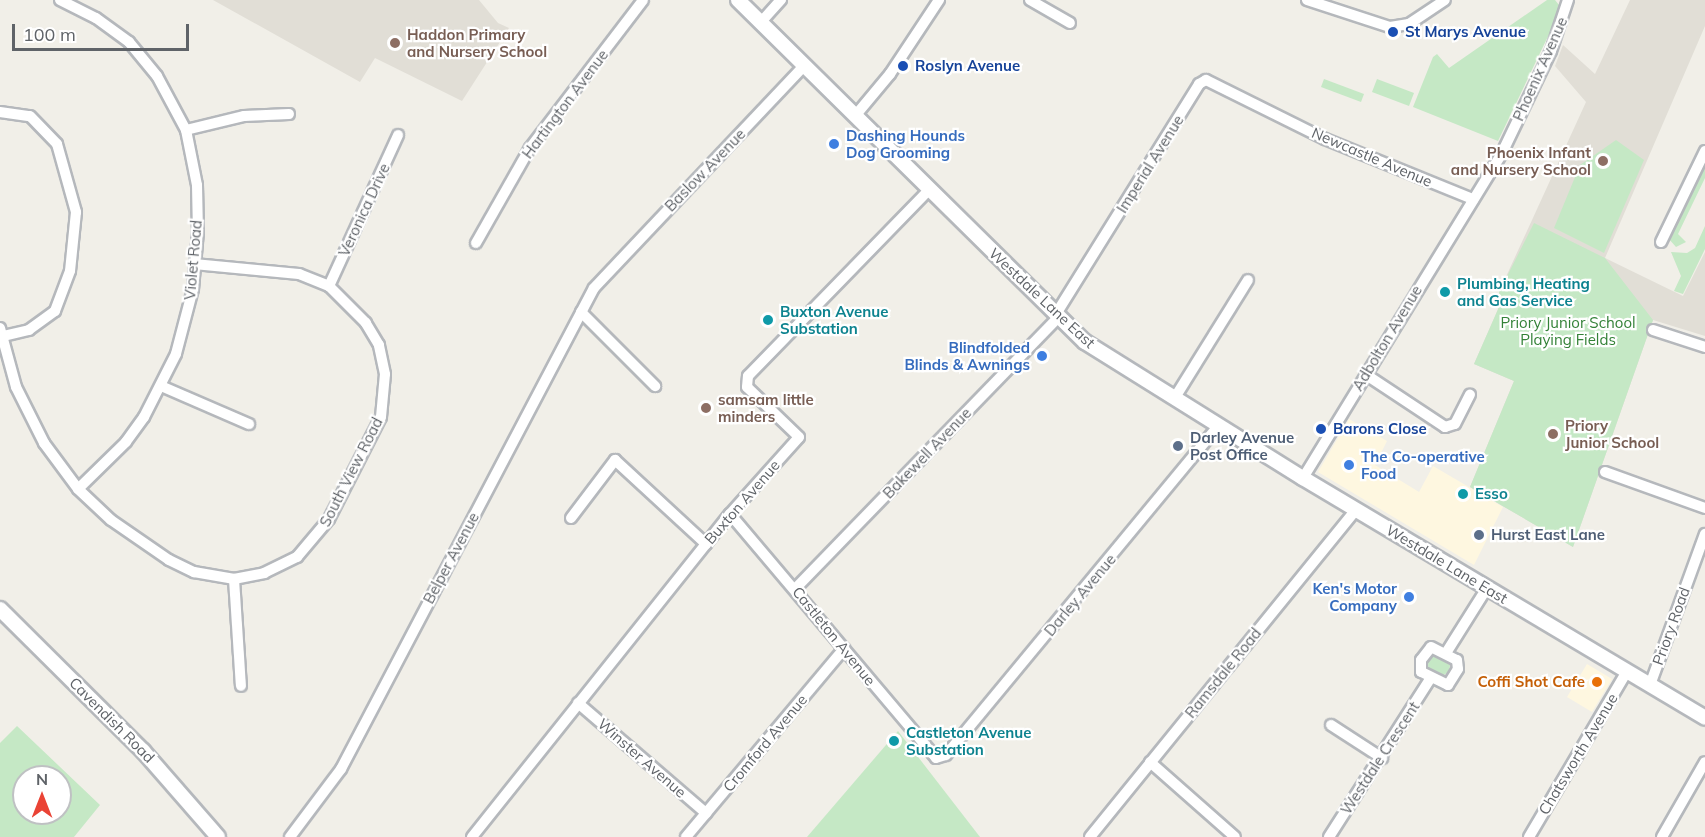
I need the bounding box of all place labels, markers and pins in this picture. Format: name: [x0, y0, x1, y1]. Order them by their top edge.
place label: St Marys Avenue: [1405, 23, 1526, 41]
place label: Haddon Primary and Nursery School: [407, 25, 547, 60]
marker: St Marys Avenue: [1386, 25, 1400, 39]
marker: Haddon Primary and Nursery School: [388, 36, 402, 50]
place label: Roslyn Avenue: [915, 57, 1020, 75]
marker: Roslyn Avenue: [896, 59, 910, 73]
place label: Dashing Hounds Dog Grooming: [846, 126, 965, 161]
marker: Dashing Hounds Dog Grooming: [827, 137, 841, 151]
place label: Phoenix Infant and Nursery School: [1451, 143, 1591, 178]
marker: Phoenix Infant and Nursery School: [1596, 154, 1610, 168]
place label: Plumbing, Heating and Gas Service: [1457, 274, 1590, 309]
marker: Plumbing, Heating and Gas Service: [1438, 285, 1452, 299]
place label: Buxton Avenue Substation: [780, 302, 888, 337]
marker: Buxton Avenue Substation: [761, 313, 775, 327]
place label: Blindfolded Blinds & Awnings: [904, 338, 1030, 373]
marker: Blindfolded Blinds & Awnings: [1035, 349, 1049, 363]
place label: samsam little minders: [718, 390, 814, 425]
marker: samsam little minders: [699, 401, 713, 415]
place label: Priory Junior School: [1565, 416, 1659, 451]
place label: Barons Close: [1333, 420, 1427, 438]
marker: Barons Close: [1314, 422, 1328, 436]
marker: Priory Junior School: [1546, 427, 1560, 441]
place label: Darley Avenue Post Office: [1190, 428, 1294, 463]
marker: Darley Avenue Post Office: [1171, 439, 1185, 453]
place label: The Co-operative Food: [1361, 447, 1485, 482]
marker: The Co-operative Food: [1342, 458, 1356, 472]
place label: Esso: [1475, 485, 1508, 503]
marker: Esso: [1456, 487, 1470, 501]
place label: Hurst East Lane: [1491, 526, 1605, 544]
marker: Hurst East Lane: [1472, 528, 1486, 542]
place label: Ken's Motor Company: [1312, 579, 1397, 614]
marker: Ken's Motor Company: [1402, 590, 1416, 604]
place label: Coffi Shot Cafe: [1478, 673, 1585, 691]
marker: Coffi Shot Cafe: [1590, 675, 1604, 689]
place label: Castleton Avenue Substation: [906, 723, 1031, 758]
marker: Castleton Avenue Substation: [887, 734, 901, 748]

